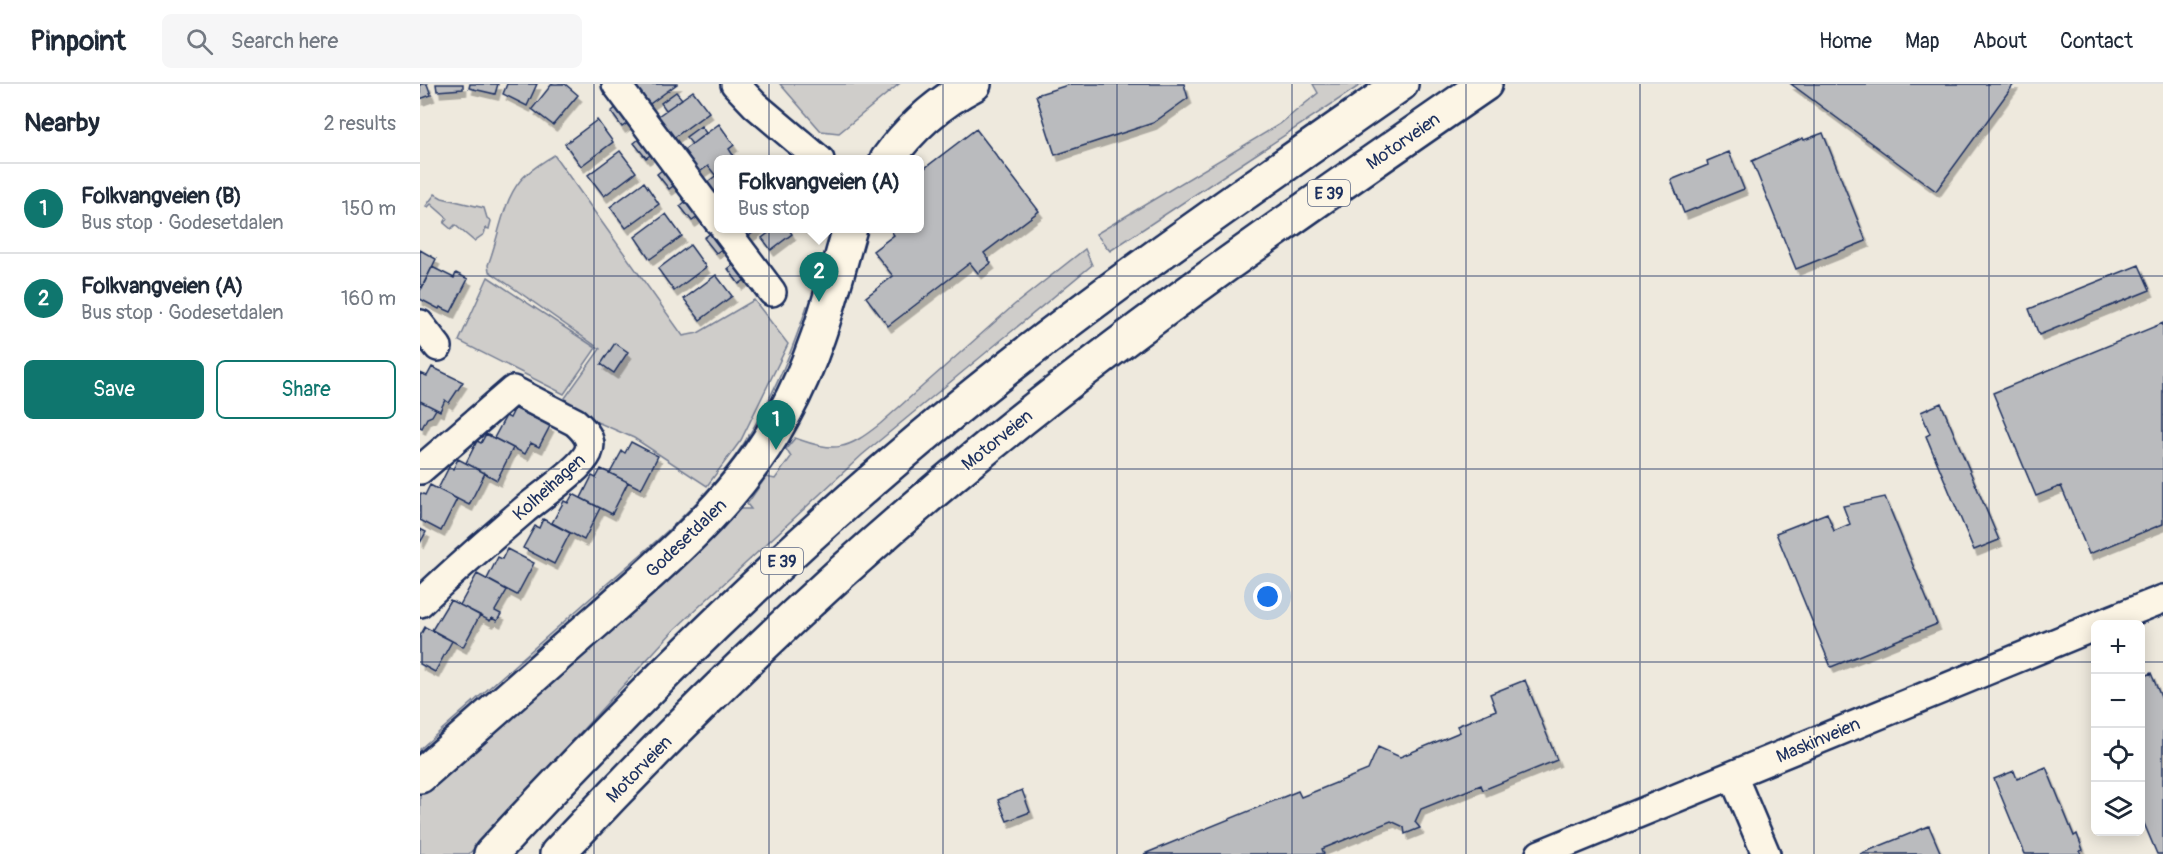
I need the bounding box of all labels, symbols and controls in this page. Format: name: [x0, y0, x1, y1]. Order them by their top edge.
search box: [162, 14, 582, 68]
text: Pinpoint: [30, 24, 126, 59]
icon: search: [183, 25, 216, 58]
text: Search here: [231, 27, 338, 55]
text: Home: [1819, 28, 1872, 55]
text: Map: [1905, 28, 1940, 55]
text: About: [1973, 28, 2027, 55]
text: Contact: [2060, 28, 2133, 55]
text: Nearby: [24, 107, 100, 139]
street label: Motorveien: [1362, 108, 1445, 175]
text: 2 results: [324, 111, 396, 136]
popup: [714, 155, 924, 233]
text: Folkvangveien (A): [738, 168, 900, 196]
road number: E 39: [1308, 180, 1350, 206]
text: Folkvangveien (B): [81, 182, 242, 210]
text: 1: [40, 196, 47, 221]
text: 150 m: [342, 196, 396, 221]
text: Bus stop: [738, 196, 810, 221]
text: Bus stop · Godesetdalen: [81, 210, 284, 235]
pin: 2: [800, 252, 838, 302]
text: Folkvangveien (A): [81, 272, 244, 300]
text: 2: [38, 286, 49, 311]
text: 160 m: [341, 286, 396, 311]
text: Bus stop · Godesetdalen: [81, 300, 284, 325]
button: Save: [24, 360, 204, 419]
button: Share: [216, 360, 396, 419]
pin: 1: [756, 400, 796, 450]
street label: Motorveien: [957, 405, 1038, 476]
street label: Kolheihagen: [508, 449, 590, 526]
street label: Godesetdalen: [641, 494, 732, 583]
road number: E 39: [761, 548, 803, 574]
your location: [1253, 582, 1282, 611]
map controls: [2091, 620, 2145, 836]
button: +: [2091, 620, 2145, 674]
button: −: [2091, 674, 2145, 728]
street label: Maskinveien: [1773, 712, 1864, 768]
button: locate: [2091, 728, 2145, 782]
street label: Motorveien: [602, 731, 677, 808]
button: layers: [2091, 782, 2145, 836]

